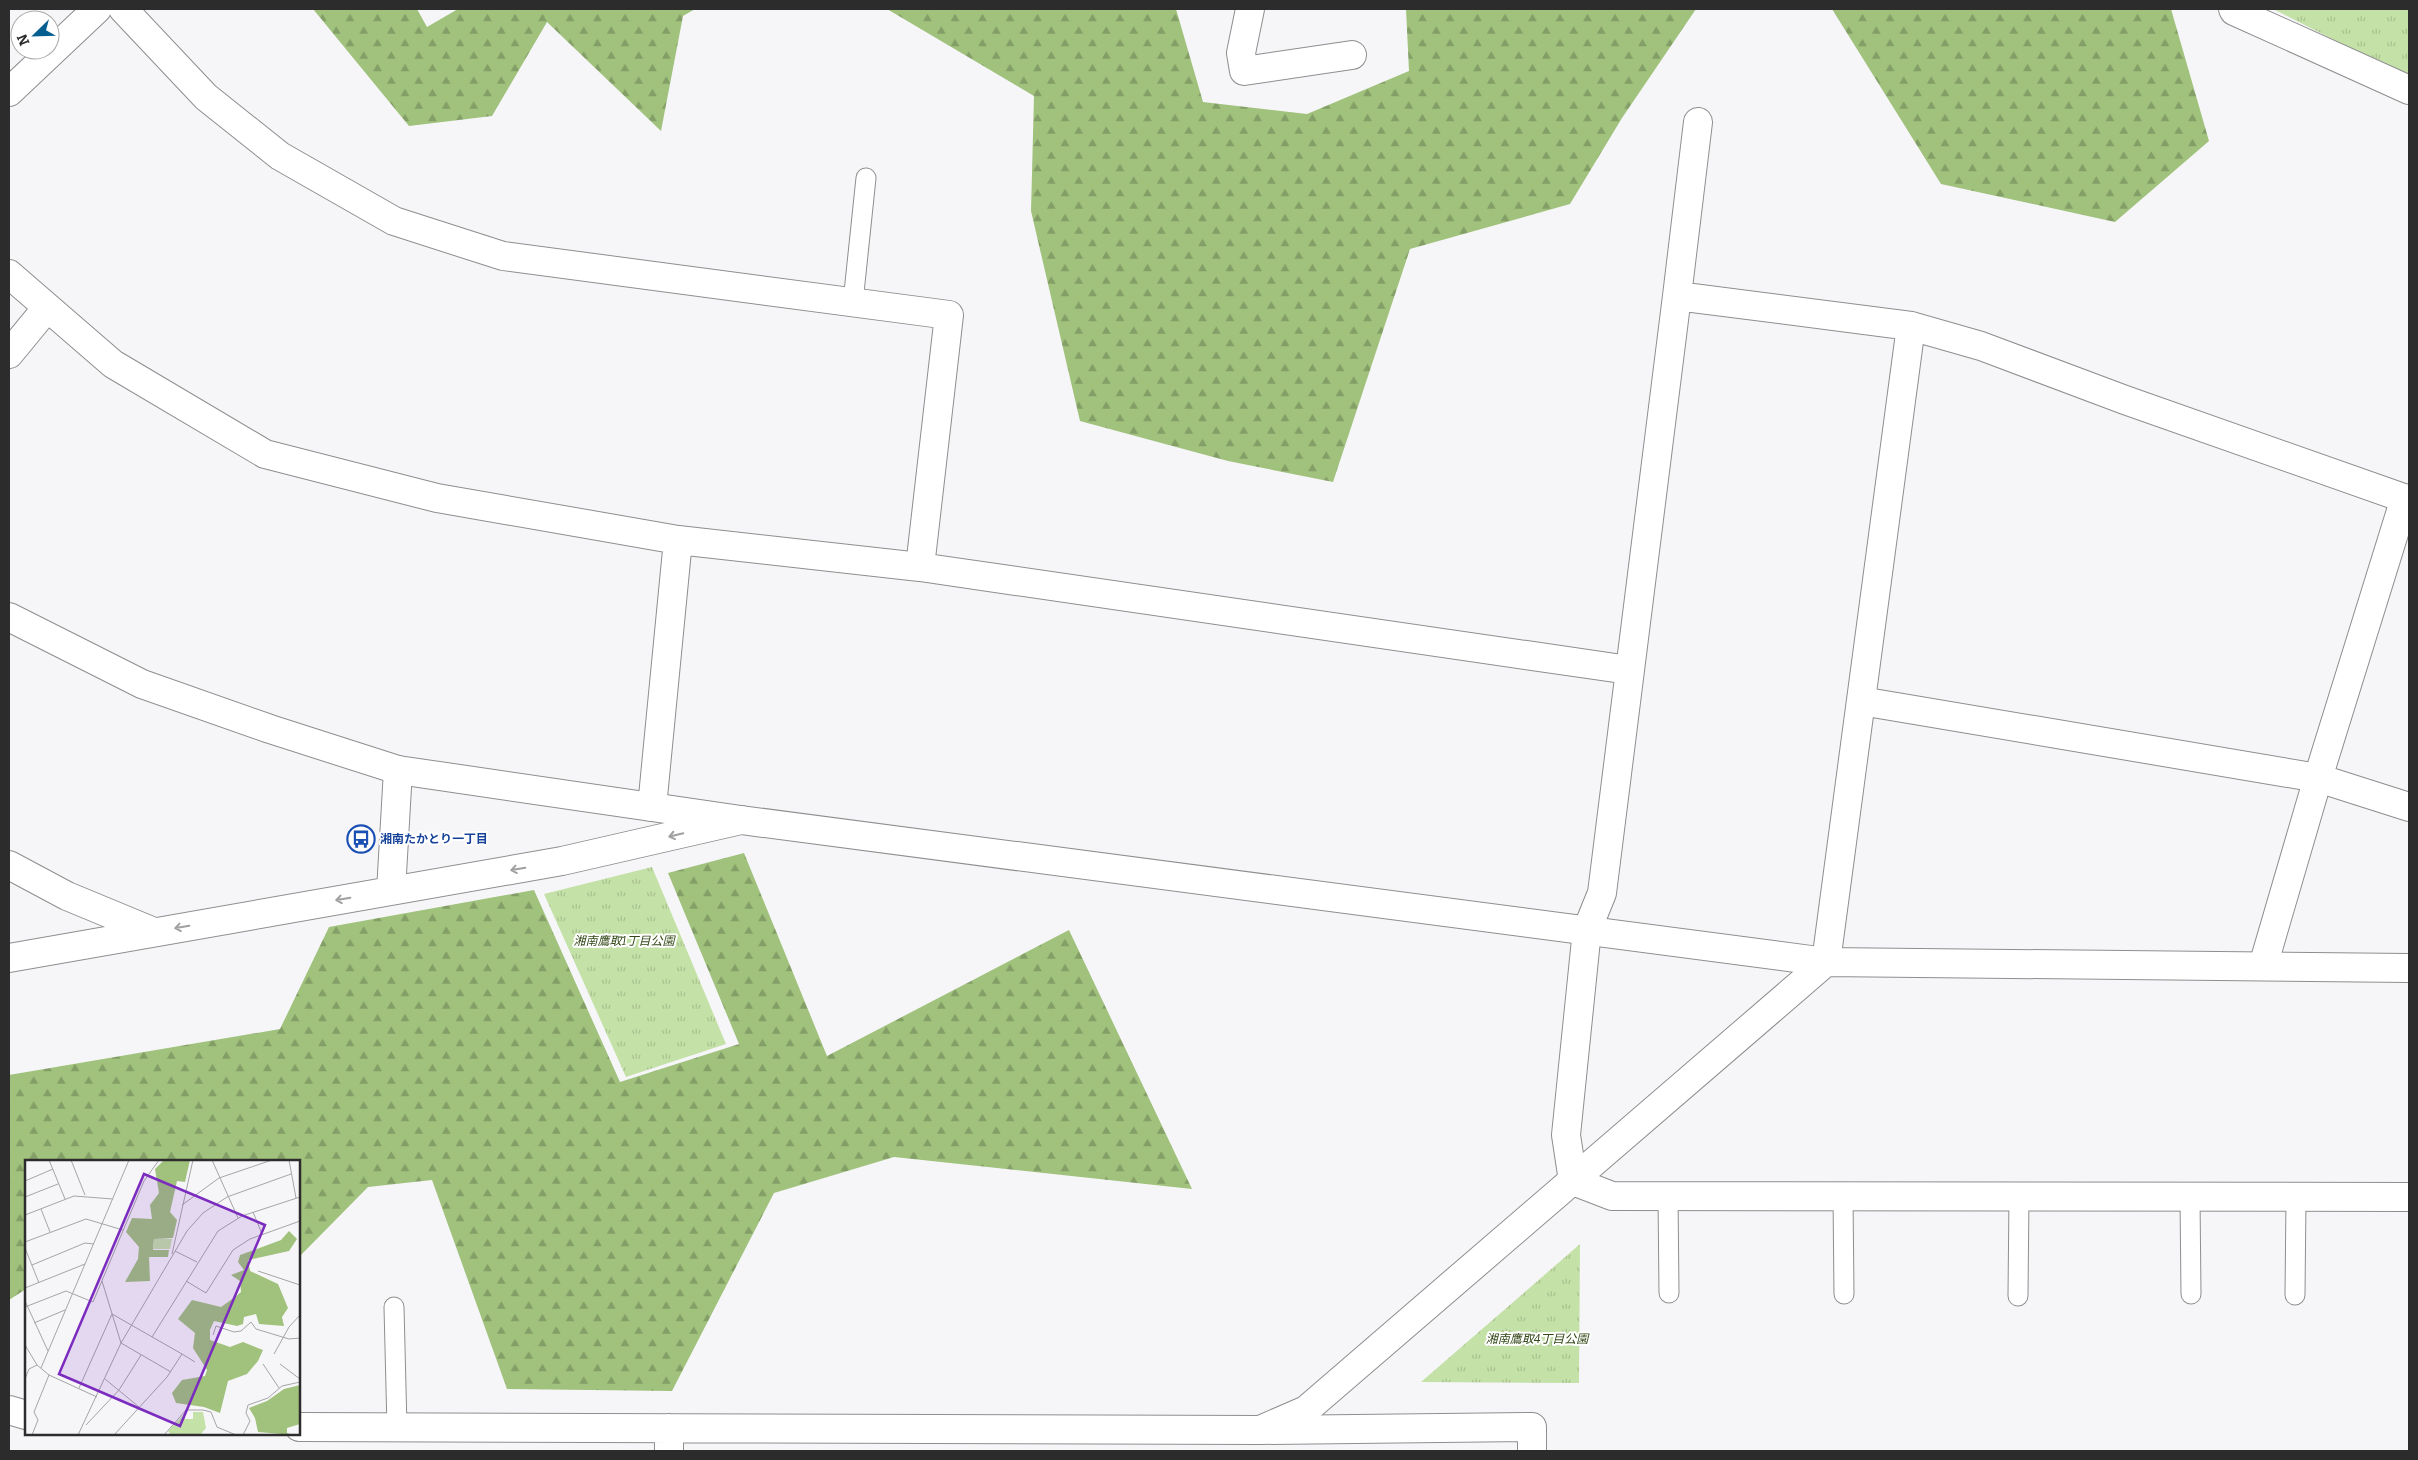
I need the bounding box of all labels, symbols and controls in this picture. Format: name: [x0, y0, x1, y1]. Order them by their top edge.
north arrow: [10, 10, 60, 60]
text: N: [13, 31, 33, 48]
bus stop icon: 湘南たかとり一丁目: [346, 824, 376, 854]
one-way arrow: [669, 831, 685, 840]
place label: 湘南たかとり一丁目: [380, 832, 488, 846]
one-way arrow: [510, 864, 526, 874]
one-way arrow: [335, 895, 351, 905]
one-way arrow: [175, 923, 191, 933]
park label: 湘南鷹取1丁目公園: [574, 934, 676, 948]
inset map: [25, 1160, 300, 1435]
park label: 湘南鷹取4丁目公園: [1486, 1332, 1590, 1346]

